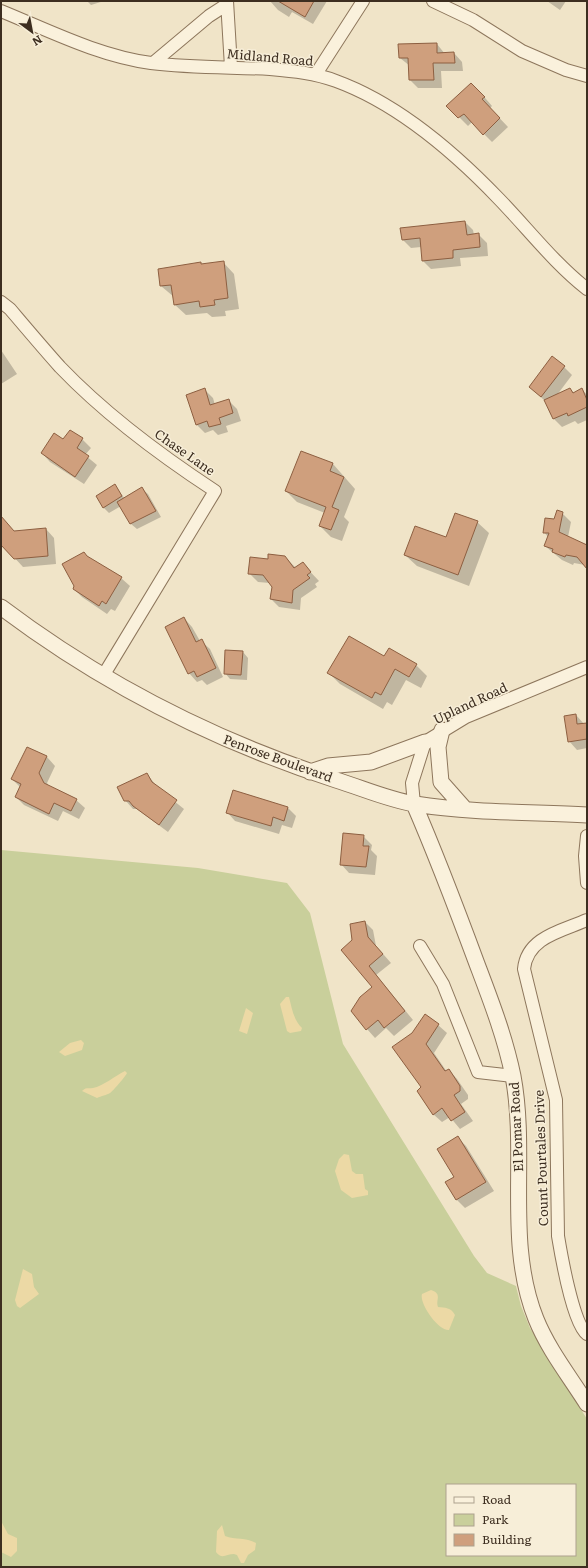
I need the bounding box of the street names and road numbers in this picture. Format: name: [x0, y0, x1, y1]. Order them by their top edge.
street label: Midland Road: [226, 43, 314, 70]
street label: Chase Lane: [151, 424, 220, 480]
street label: Upland Road: [430, 677, 510, 728]
street label: Penrose Boulevard: [221, 729, 336, 786]
street label: El Pomar Road: [504, 1081, 527, 1173]
street label: Count Pourtales Drive: [529, 1089, 552, 1226]

